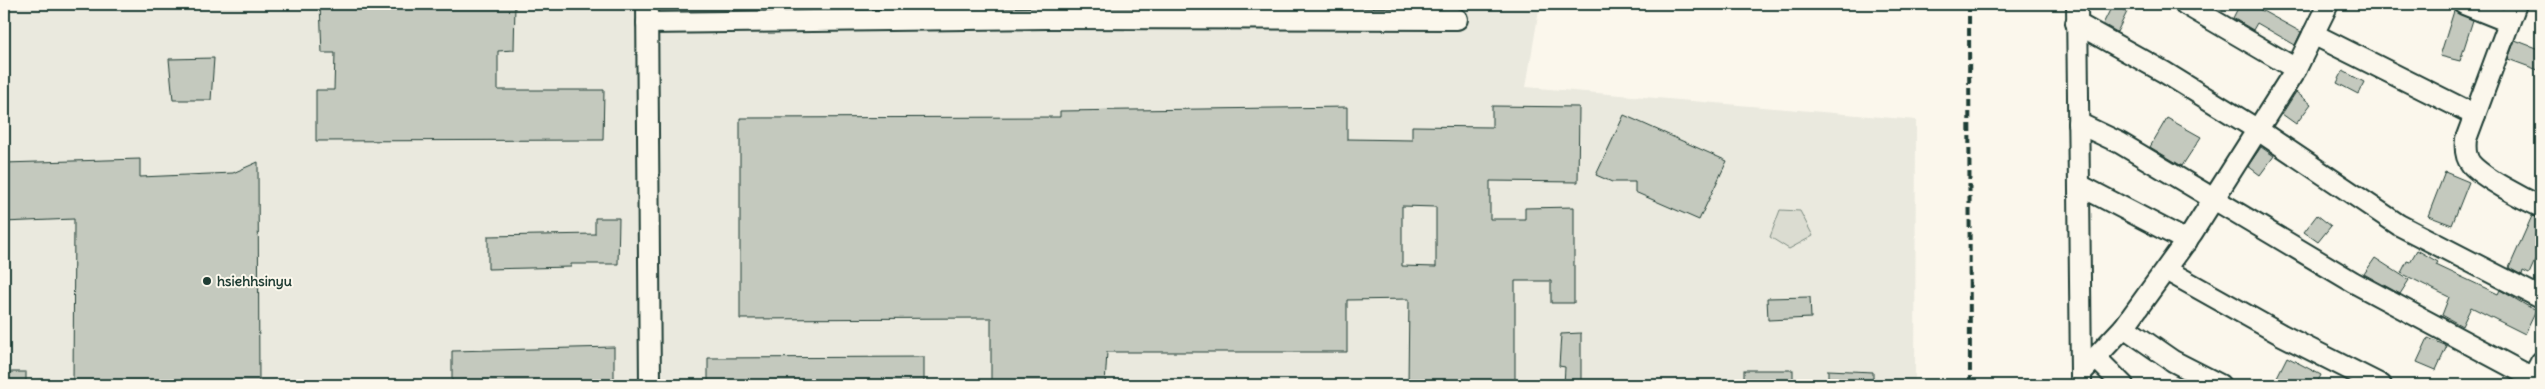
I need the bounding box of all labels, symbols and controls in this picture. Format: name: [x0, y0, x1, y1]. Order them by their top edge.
place label: hsiehhsinyu: [217, 272, 292, 290]
marker: hsiehhsinyu: [201, 275, 213, 287]

